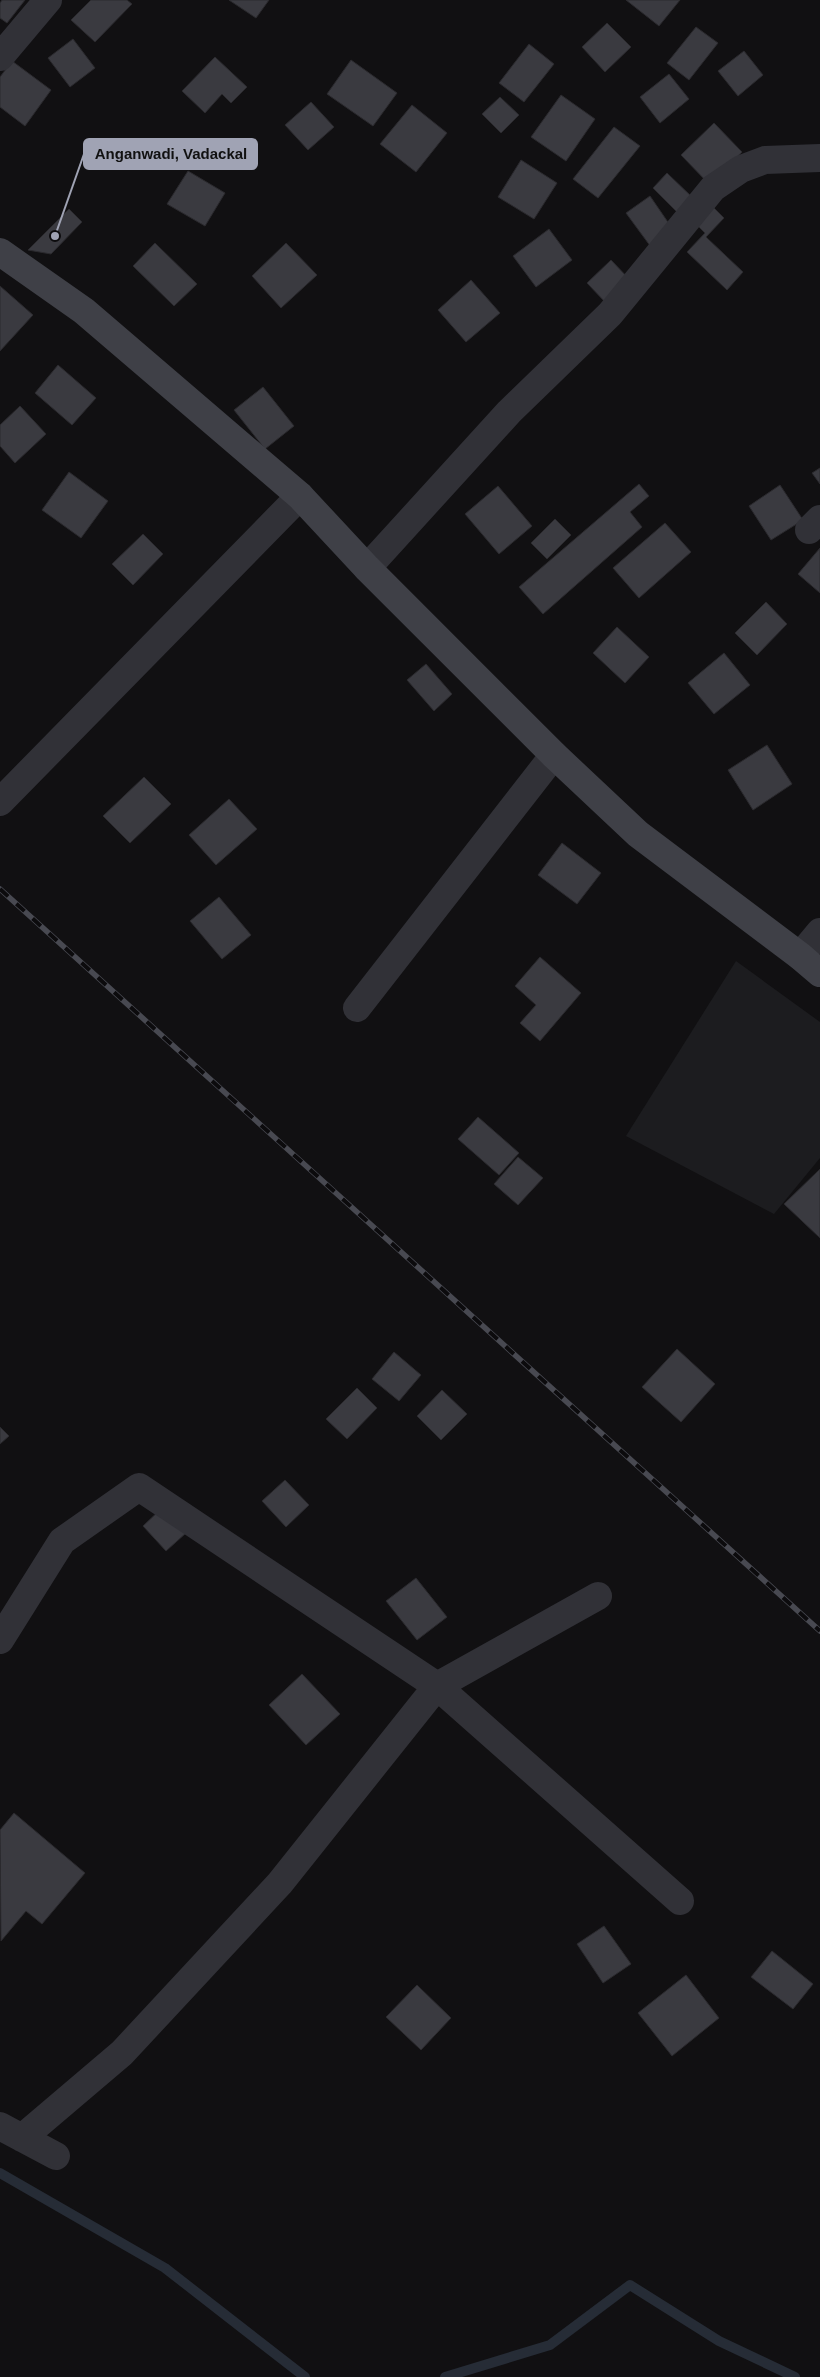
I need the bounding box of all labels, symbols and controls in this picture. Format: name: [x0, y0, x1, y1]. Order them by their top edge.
callout: Anganwadi, Vadackal: [84, 139, 257, 169]
text: Anganwadi, Vadackal: [95, 145, 247, 162]

